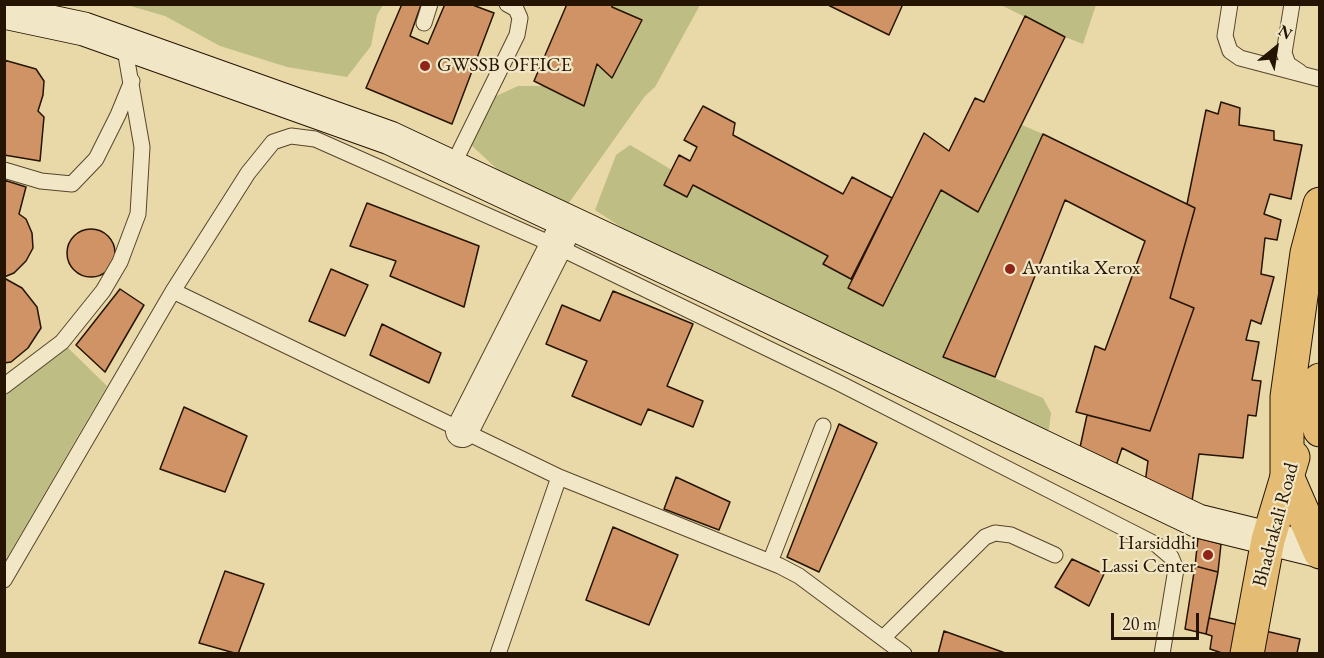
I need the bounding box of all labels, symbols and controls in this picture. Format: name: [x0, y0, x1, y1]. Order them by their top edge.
north arrow: [1246, 18, 1306, 78]
text: N: [1274, 20, 1296, 44]
place label: GWSSB OFFICE: [437, 54, 572, 78]
marker: GWSSB OFFICE: [418, 59, 432, 73]
place label: Avantika Xerox: [1022, 257, 1140, 281]
marker: Avantika Xerox: [1003, 262, 1017, 276]
street label: Bhadrakali Road: [1248, 460, 1304, 590]
place label: Harsiddhi Lassi Center: [1101, 532, 1196, 579]
marker: Harsiddhi Lassi Center: [1201, 548, 1215, 562]
scale bar: [1114, 601, 1202, 639]
text: 20 m: [1122, 612, 1157, 635]

